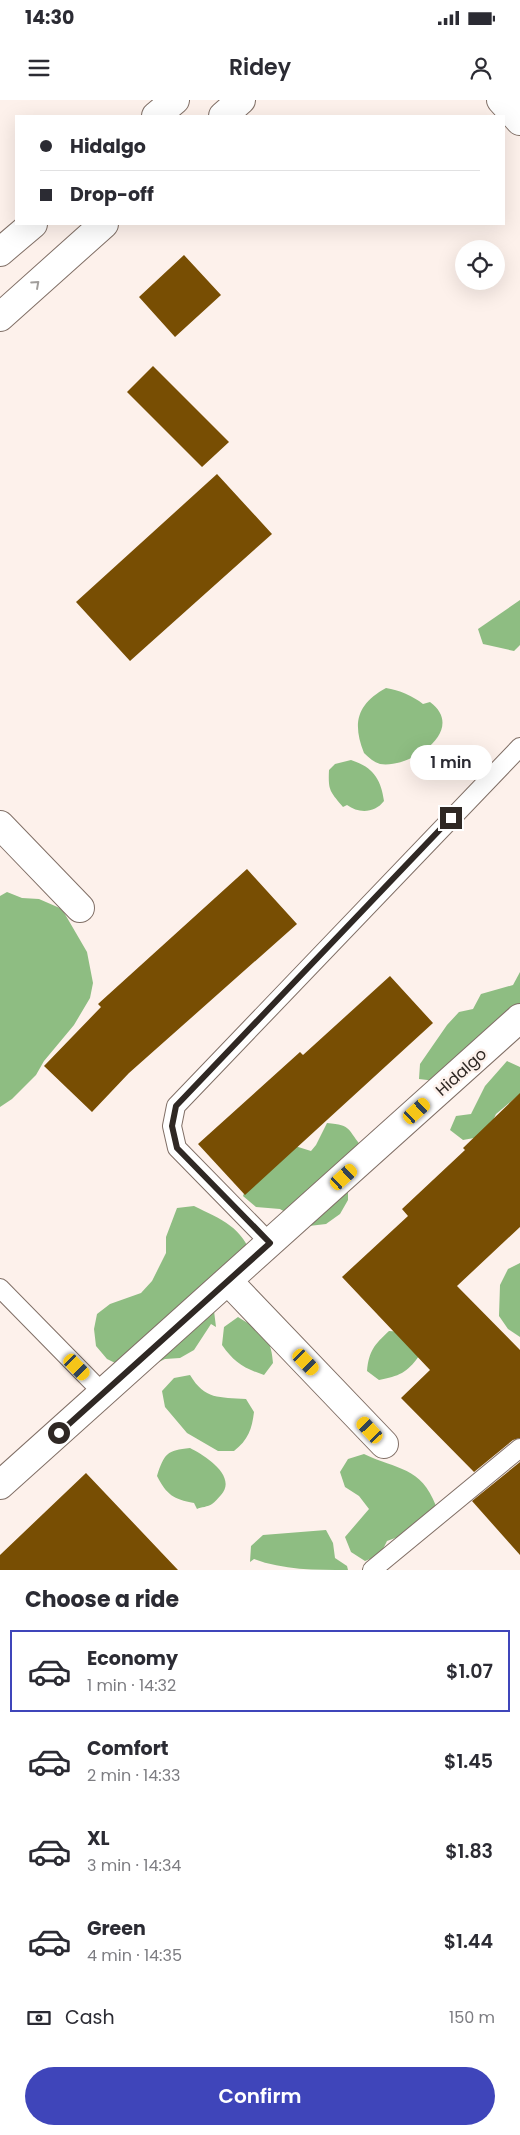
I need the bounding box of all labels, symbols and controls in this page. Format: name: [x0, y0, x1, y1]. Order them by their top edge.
text: 14:30: [25, 4, 74, 31]
text: Ridey: [229, 52, 291, 83]
icon: menu: [25, 54, 53, 82]
icon: person: [467, 54, 495, 82]
text: Hidalgo: [70, 133, 146, 160]
text: Drop-off: [70, 181, 154, 208]
map controls: [455, 240, 505, 290]
button: locate: [455, 240, 505, 290]
one-way arrow: [31, 281, 40, 290]
callout: 1 min: [410, 746, 492, 780]
text: 1 min: [430, 751, 472, 774]
route end: [440, 807, 462, 829]
street label: Hidalgo: [430, 1043, 492, 1101]
car: [400, 1095, 433, 1127]
car: [327, 1161, 360, 1193]
car: [290, 1346, 321, 1378]
car: [61, 1351, 92, 1383]
car: [354, 1414, 385, 1446]
route start: [48, 1422, 70, 1444]
text: Choose a ride: [25, 1584, 179, 1615]
text: Economy: [87, 1645, 178, 1672]
icon: car: [27, 1649, 72, 1694]
text: $1.07: [446, 1658, 493, 1685]
text: 1 min · 14:32: [87, 1674, 176, 1697]
text: Comfort: [87, 1735, 169, 1762]
icon: car: [27, 1739, 72, 1784]
text: $1.45: [444, 1748, 493, 1775]
text: 2 min · 14:33: [87, 1764, 181, 1787]
text: XL: [87, 1825, 110, 1852]
icon: car: [27, 1829, 72, 1874]
text: $1.83: [445, 1838, 493, 1865]
text: 3 min · 14:34: [87, 1854, 181, 1877]
text: Green: [87, 1915, 146, 1942]
icon: car: [27, 1919, 72, 1964]
text: $1.44: [444, 1928, 493, 1955]
text: 4 min · 14:35: [87, 1944, 182, 1967]
icon: cash: [25, 2004, 53, 2032]
text: Cash: [65, 2004, 115, 2031]
text: 150 m: [449, 2006, 495, 2029]
button: Confirm: [25, 2067, 495, 2125]

